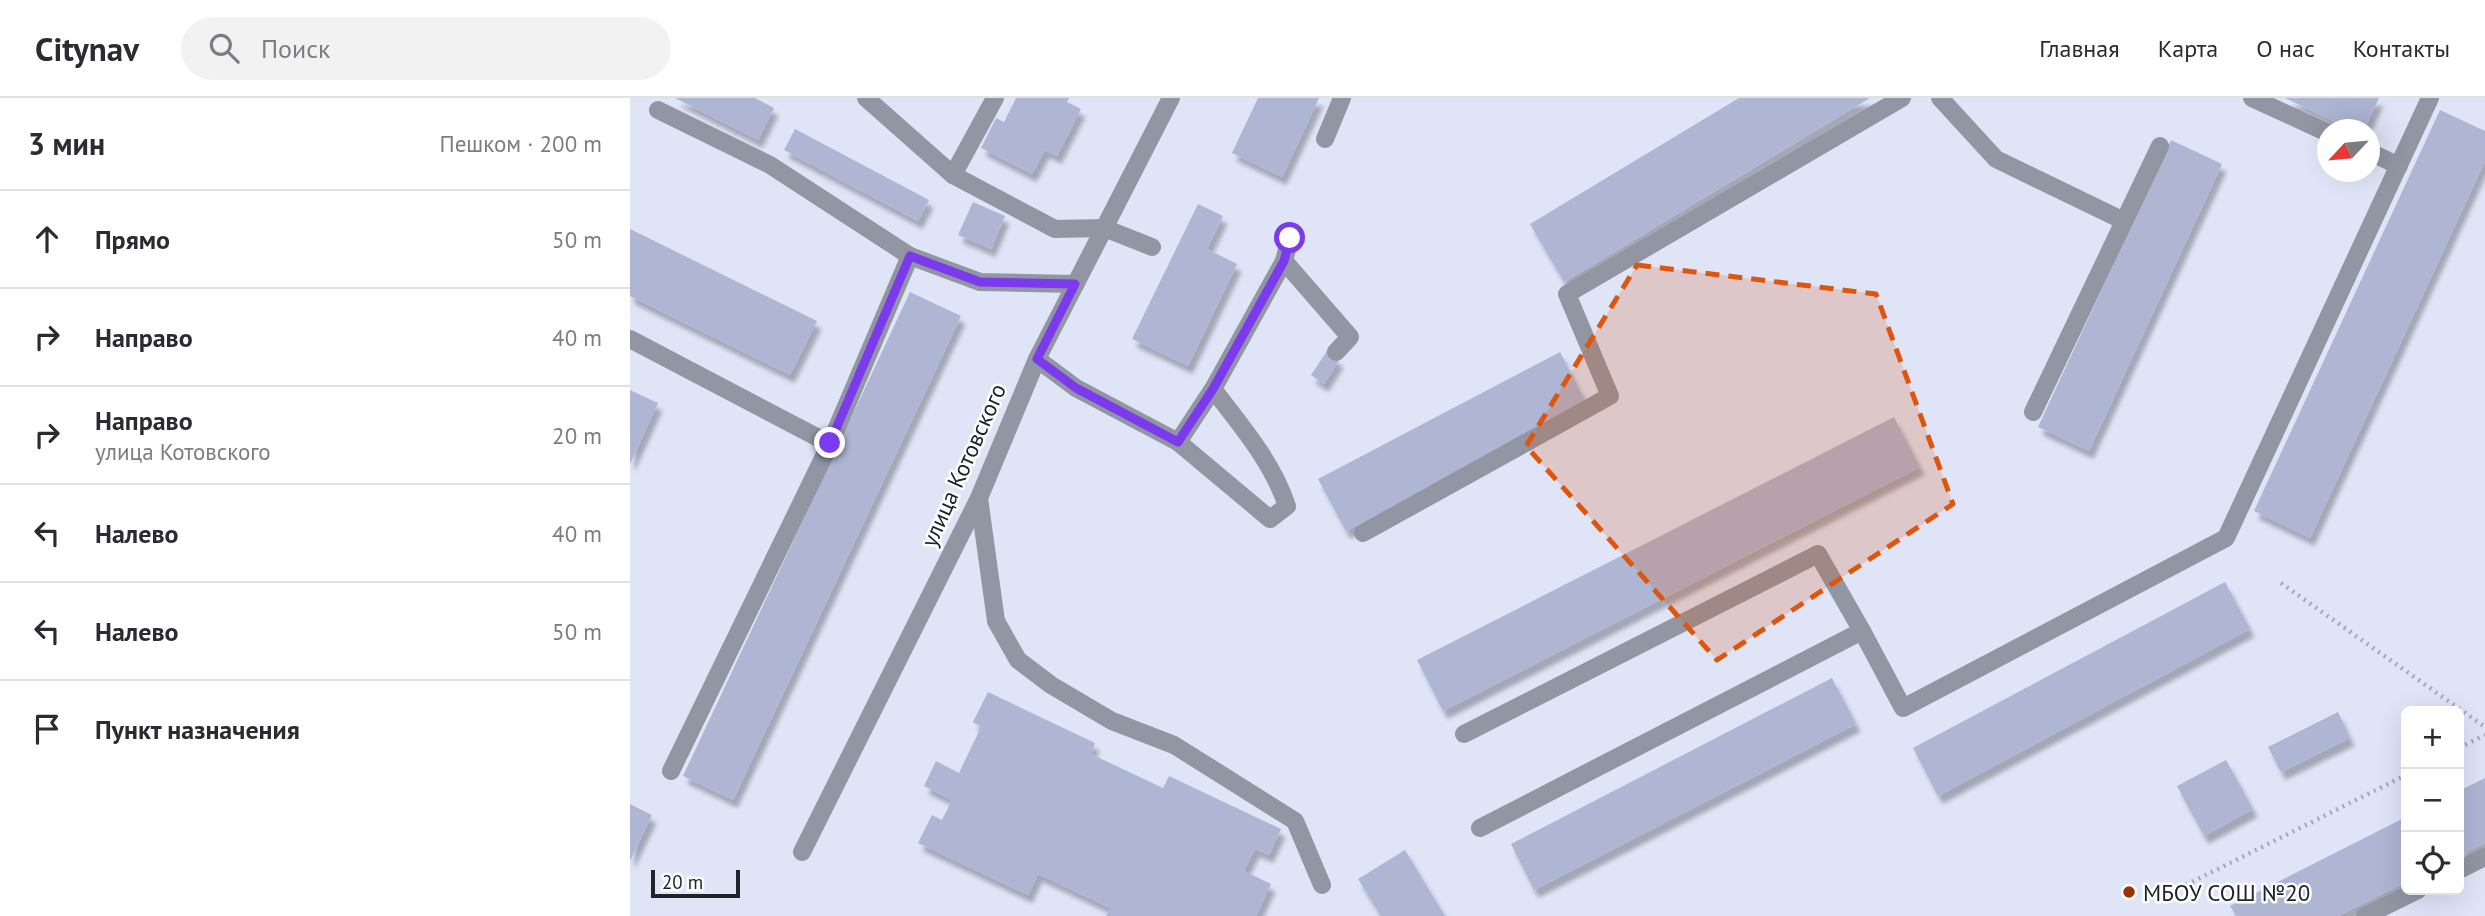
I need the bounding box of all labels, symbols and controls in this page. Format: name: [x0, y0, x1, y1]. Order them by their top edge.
search box: [181, 17, 671, 80]
text: Citynav: [35, 27, 139, 70]
icon: search: [205, 29, 243, 67]
text: Поиск: [261, 32, 330, 65]
text: Главная: [2039, 33, 2120, 64]
text: Карта: [2158, 33, 2218, 64]
text: О нас: [2256, 33, 2315, 64]
text: Контакты: [2353, 33, 2450, 64]
north arrow: [2317, 119, 2380, 182]
text: 3 мин: [28, 124, 105, 163]
text: Пешком · 200 m: [439, 129, 602, 158]
icon: ahead: [28, 220, 66, 258]
route start: [1274, 222, 1305, 253]
text: Прямо: [95, 223, 170, 256]
text: 50 m: [552, 225, 602, 254]
icon: right: [28, 318, 66, 356]
text: Направо: [95, 321, 193, 354]
text: 40 m: [552, 323, 602, 352]
street label: улица Котовского: [914, 379, 1012, 551]
text: Направо: [95, 404, 193, 437]
icon: right: [28, 416, 66, 454]
text: 20 m: [552, 421, 602, 450]
route end: [814, 427, 845, 458]
text: улица Котовского: [95, 437, 271, 466]
icon: left: [28, 514, 66, 552]
text: Налево: [95, 517, 179, 550]
text: 40 m: [552, 519, 602, 548]
icon: left: [28, 612, 66, 650]
text: Налево: [95, 615, 179, 648]
text: 50 m: [552, 617, 602, 646]
map controls: [2401, 706, 2464, 895]
button: +: [2401, 706, 2464, 769]
icon: arrive: [28, 710, 66, 748]
text: Пункт назначения: [95, 713, 300, 746]
button: −: [2401, 769, 2464, 832]
button: locate: [2401, 832, 2464, 895]
scale bar: [651, 867, 740, 899]
text: 20 m: [662, 870, 703, 894]
place label: МБОУ СОШ №20: [2143, 878, 2310, 907]
marker: МБОУ СОШ №20: [2121, 884, 2137, 900]

